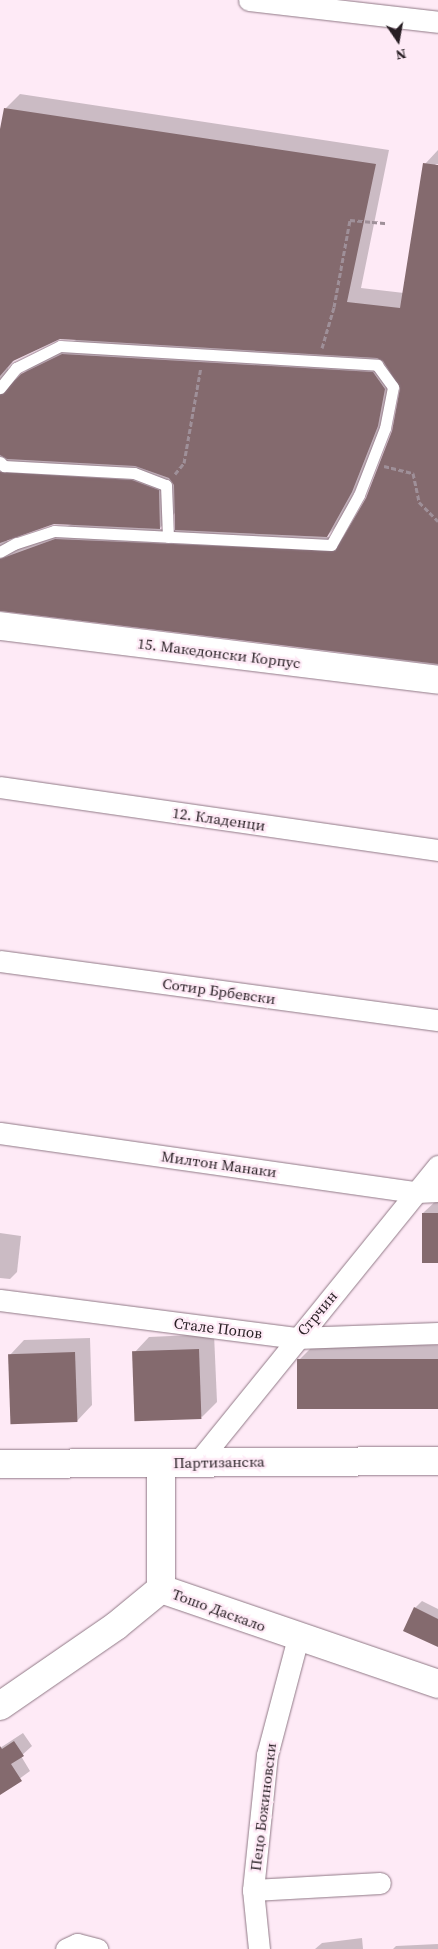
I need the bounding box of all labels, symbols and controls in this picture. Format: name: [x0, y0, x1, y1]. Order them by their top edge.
north arrow: [373, 15, 423, 65]
text: N: [394, 44, 408, 66]
street label: 15. Македонски Корпус: [137, 634, 301, 672]
street label: 12. Кладенци: [171, 804, 267, 834]
street label: Сотир Брбевски: [161, 974, 277, 1008]
street label: Милтон Манаки: [160, 1147, 278, 1181]
street label: Стрчин: [293, 1287, 341, 1339]
street label: Стале Попов: [173, 1314, 263, 1342]
street label: Партизанска: [173, 1452, 265, 1472]
street label: Тошо Даскало: [170, 1585, 268, 1635]
street label: Пецо Божиновски: [246, 1742, 280, 1872]

